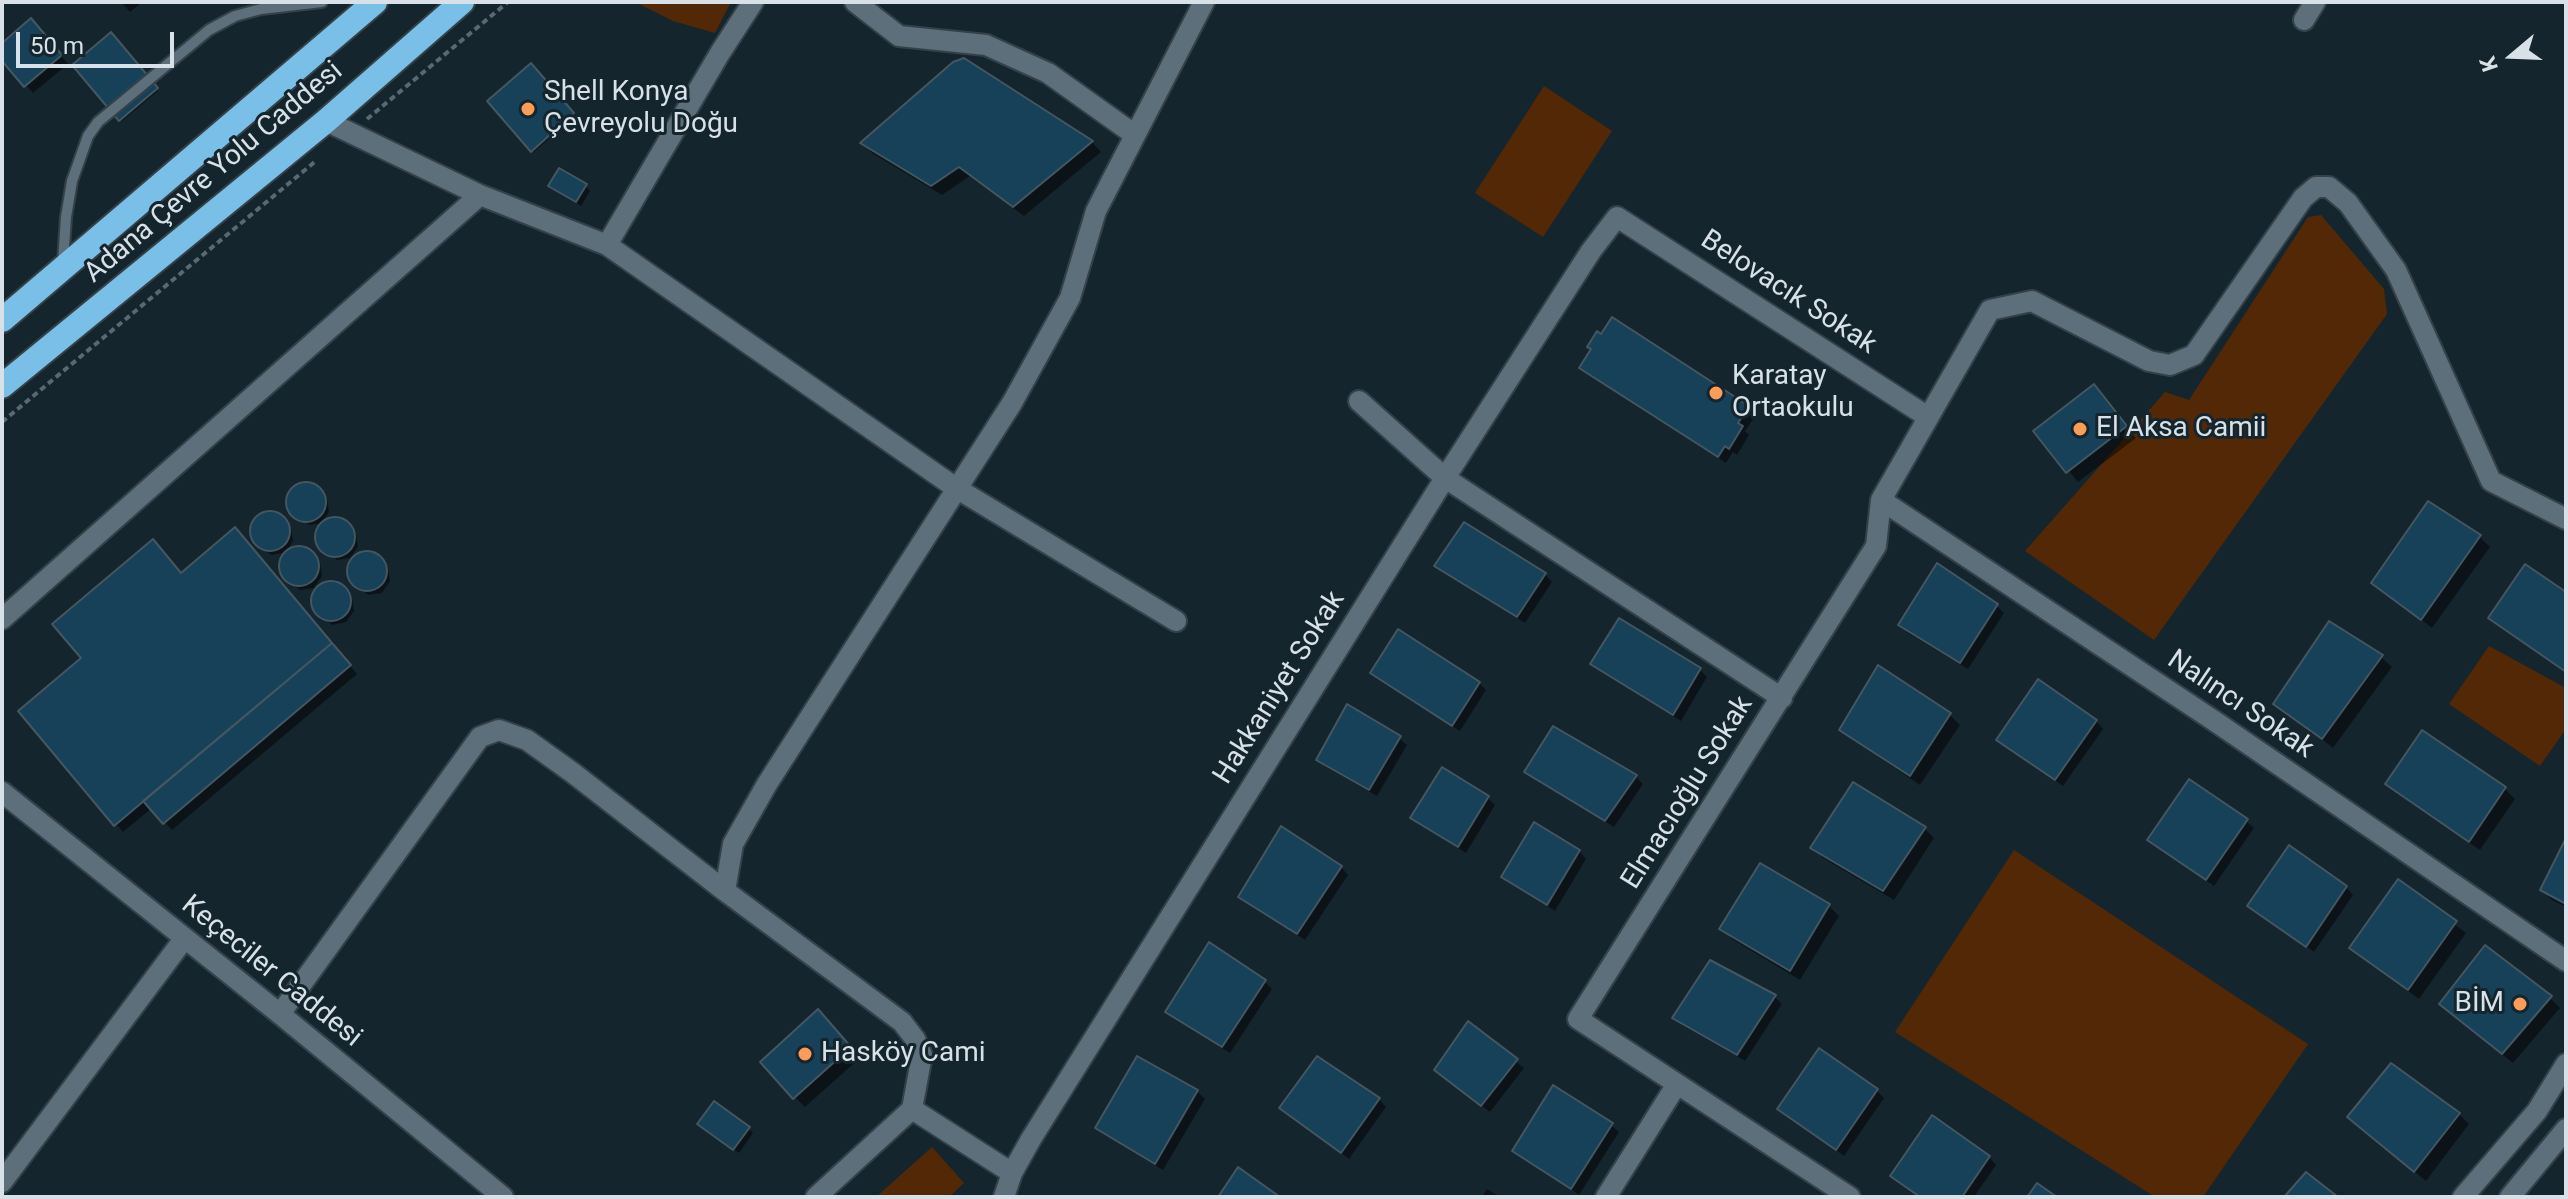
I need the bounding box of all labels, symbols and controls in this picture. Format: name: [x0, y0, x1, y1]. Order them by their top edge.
scale bar: [20, 16, 178, 66]
north arrow: [2472, 16, 2552, 96]
text: 50 m: [30, 32, 84, 60]
text: K: [2475, 53, 2503, 75]
street label: Adana Çevre Yolu Caddesi: [78, 55, 350, 291]
place label: Shell Konya Çevreyolu Doğu: [544, 76, 738, 142]
marker: Shell Konya Çevreyolu Doğu: [519, 100, 537, 118]
street label: Belovacık Sokak: [1694, 224, 1882, 362]
place label: Karatay Ortaokulu: [1732, 360, 1854, 426]
marker: Karatay Ortaokulu: [1707, 384, 1725, 402]
place label: El Aksa Camii: [2096, 412, 2266, 446]
marker: El Aksa Camii: [2071, 420, 2089, 438]
street label: Hakkaniyet Sokak: [1207, 585, 1353, 791]
street label: Nalıncı Sokak: [2160, 644, 2320, 766]
street label: Elmacıoğlu Sokak: [1615, 690, 1761, 896]
street label: Keçeciler Caddesi: [174, 889, 368, 1055]
place label: BİM: [2454, 987, 2504, 1021]
marker: BİM: [2511, 995, 2529, 1013]
place label: Hasköy Cami: [821, 1037, 986, 1071]
marker: Hasköy Cami: [796, 1045, 814, 1063]

